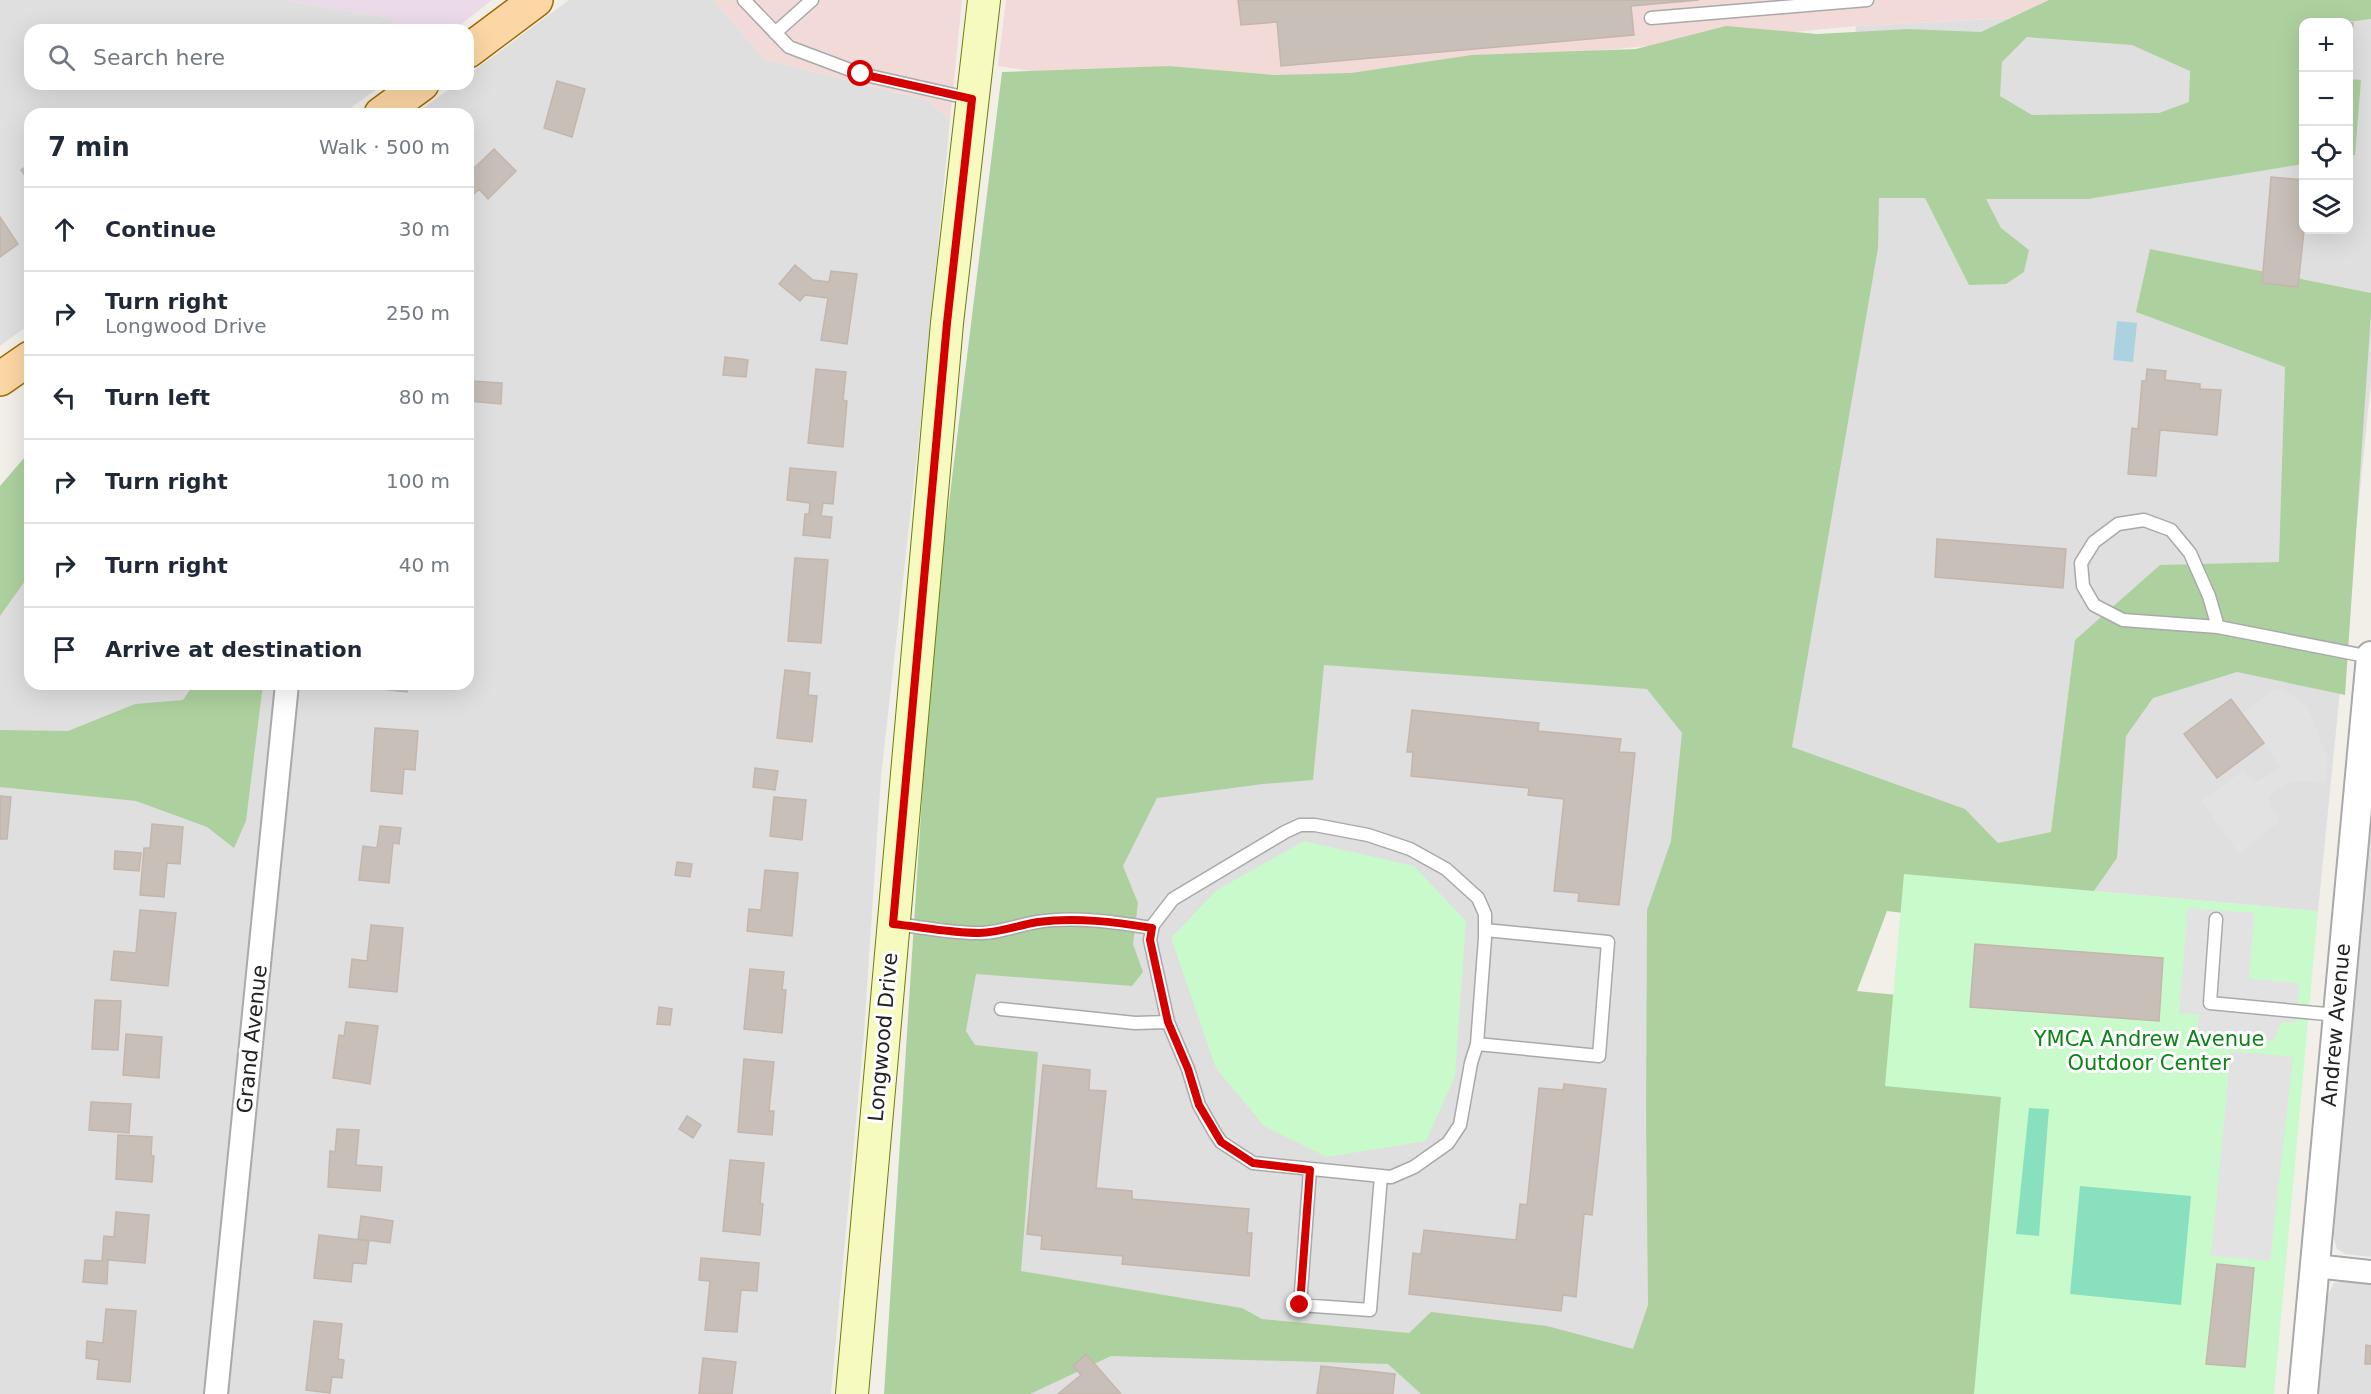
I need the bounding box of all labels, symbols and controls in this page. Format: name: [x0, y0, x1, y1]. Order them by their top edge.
map controls: [2299, 18, 2353, 234]
button: +: [2299, 18, 2353, 72]
search box: [24, 24, 474, 90]
icon: search: [45, 41, 78, 74]
text: Search here: [93, 45, 225, 70]
route start: [847, 60, 873, 86]
button: −: [2299, 72, 2353, 126]
button: locate: [2299, 126, 2353, 180]
text: 7 min: [48, 132, 130, 162]
text: Walk · 500 m: [319, 135, 450, 159]
button: layers: [2299, 180, 2353, 234]
icon: ahead: [48, 213, 81, 246]
text: Continue: [105, 217, 216, 242]
text: 30 m: [399, 217, 450, 241]
text: Turn right: [105, 289, 228, 314]
icon: right: [48, 297, 81, 330]
text: 250 m: [386, 301, 450, 325]
text: Longwood Drive: [105, 314, 267, 338]
icon: left: [48, 381, 81, 414]
text: Turn left: [105, 385, 210, 410]
text: 80 m: [399, 385, 450, 409]
icon: right: [48, 465, 81, 498]
text: Turn right: [105, 469, 228, 494]
text: 100 m: [386, 469, 450, 493]
icon: right: [48, 549, 81, 582]
text: Turn right: [105, 553, 228, 578]
text: 40 m: [399, 553, 450, 577]
icon: arrive: [48, 633, 81, 666]
text: Arrive at destination: [105, 637, 362, 662]
street label: Andrew Avenue: [2317, 942, 2355, 1108]
street label: Longwood Drive: [864, 951, 902, 1123]
street label: Grand Avenue: [232, 964, 272, 1114]
park label: YMCA Andrew Avenue Outdoor Center: [2033, 1027, 2264, 1075]
route end: [1286, 1291, 1312, 1317]

